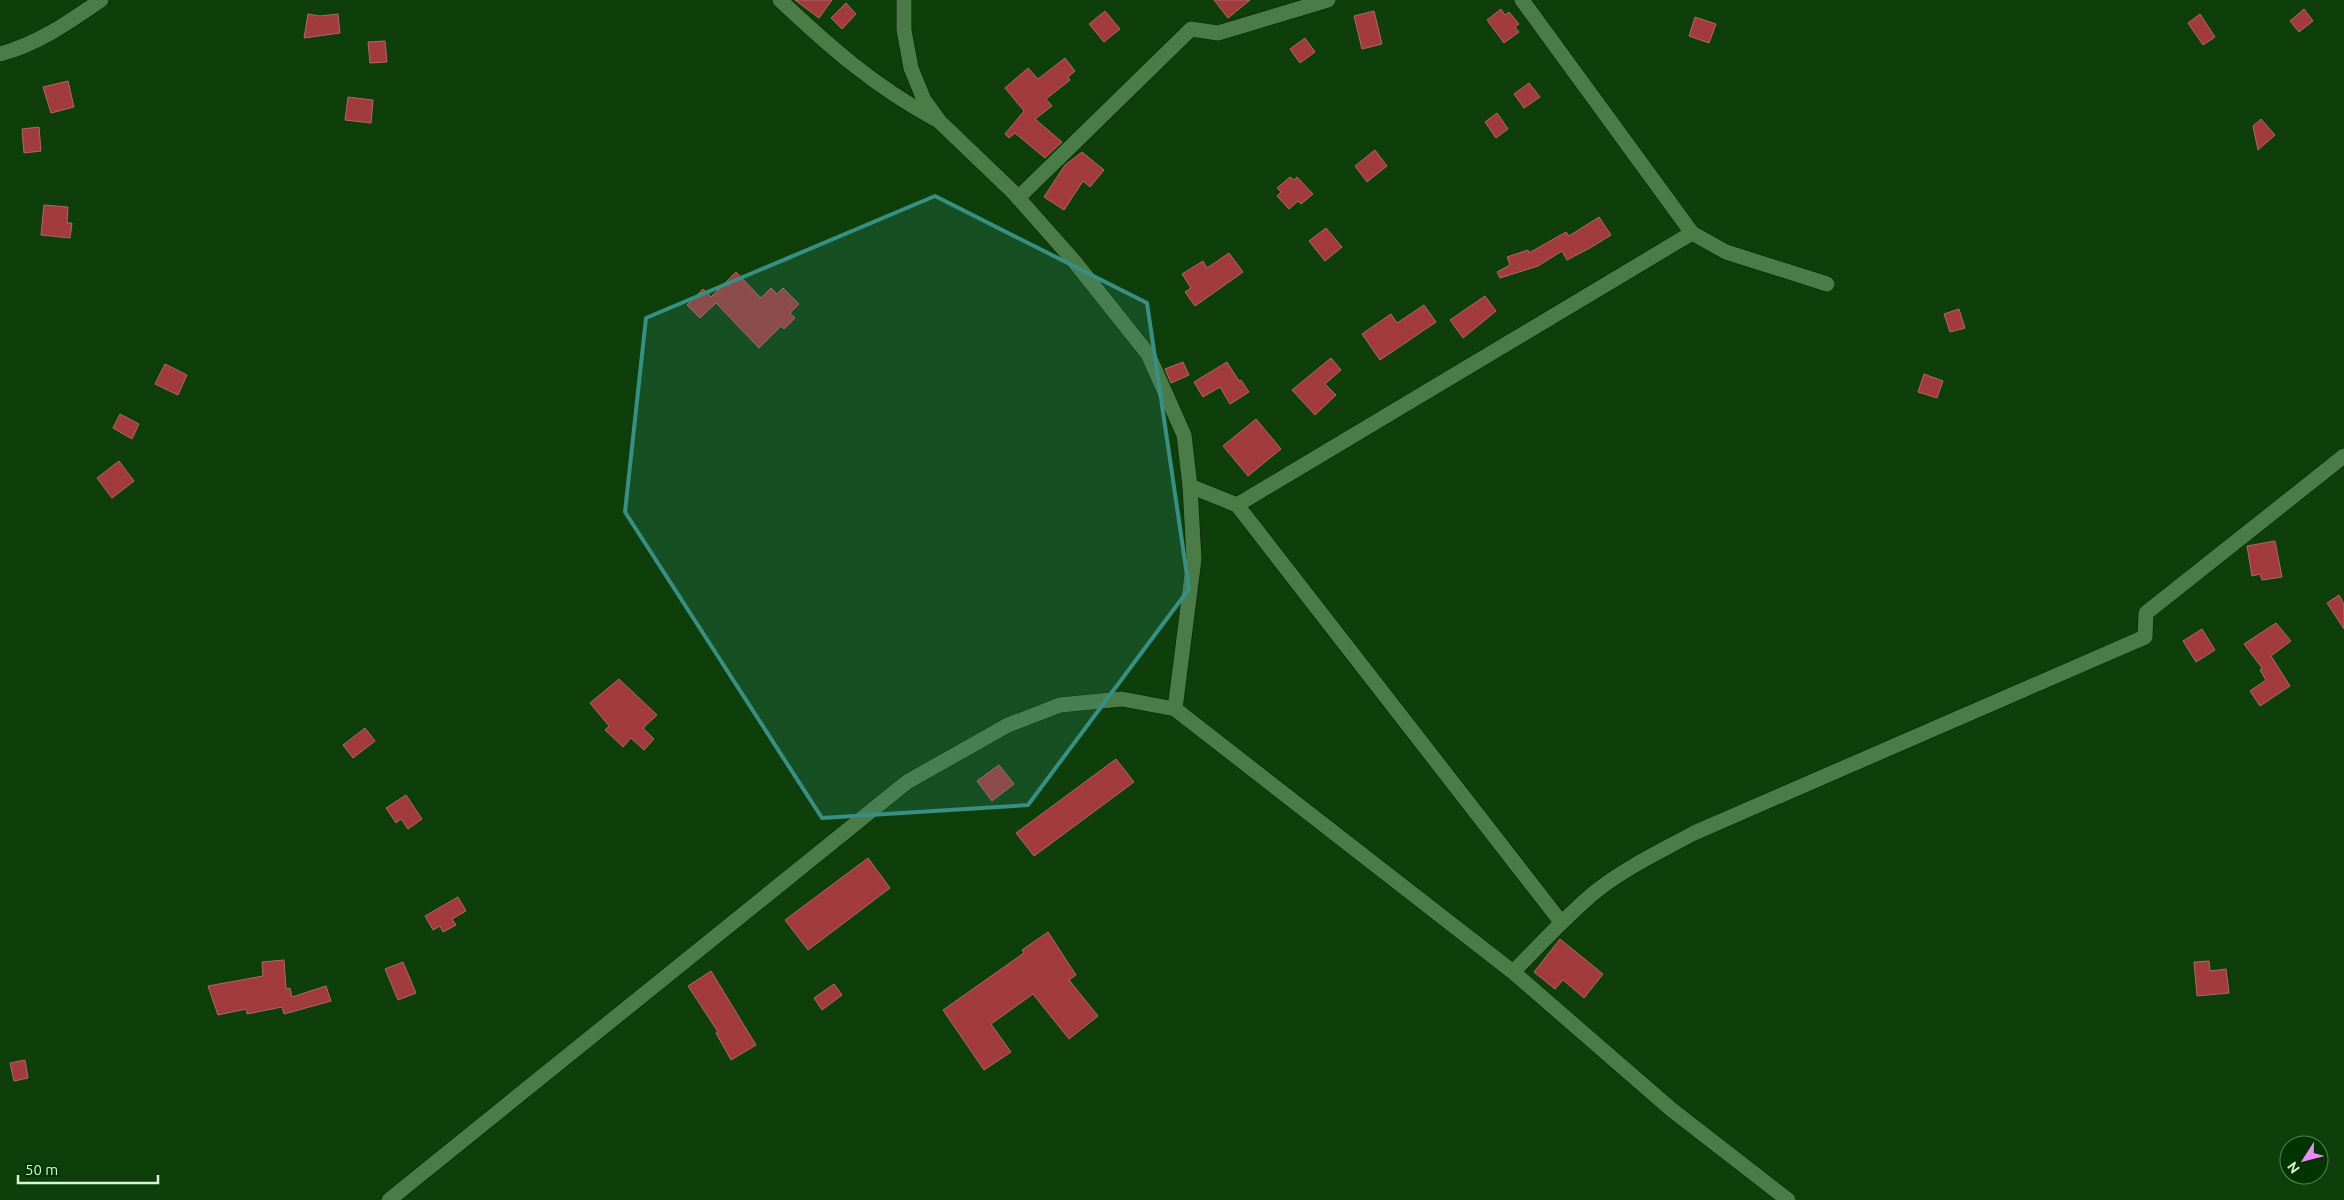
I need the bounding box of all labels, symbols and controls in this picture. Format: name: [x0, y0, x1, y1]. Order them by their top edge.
north arrow: [2279, 1135, 2329, 1185]
scale bar: [18, 1152, 158, 1184]
text: N: [2284, 1159, 2303, 1177]
text: 50 m: [25, 1161, 58, 1178]

